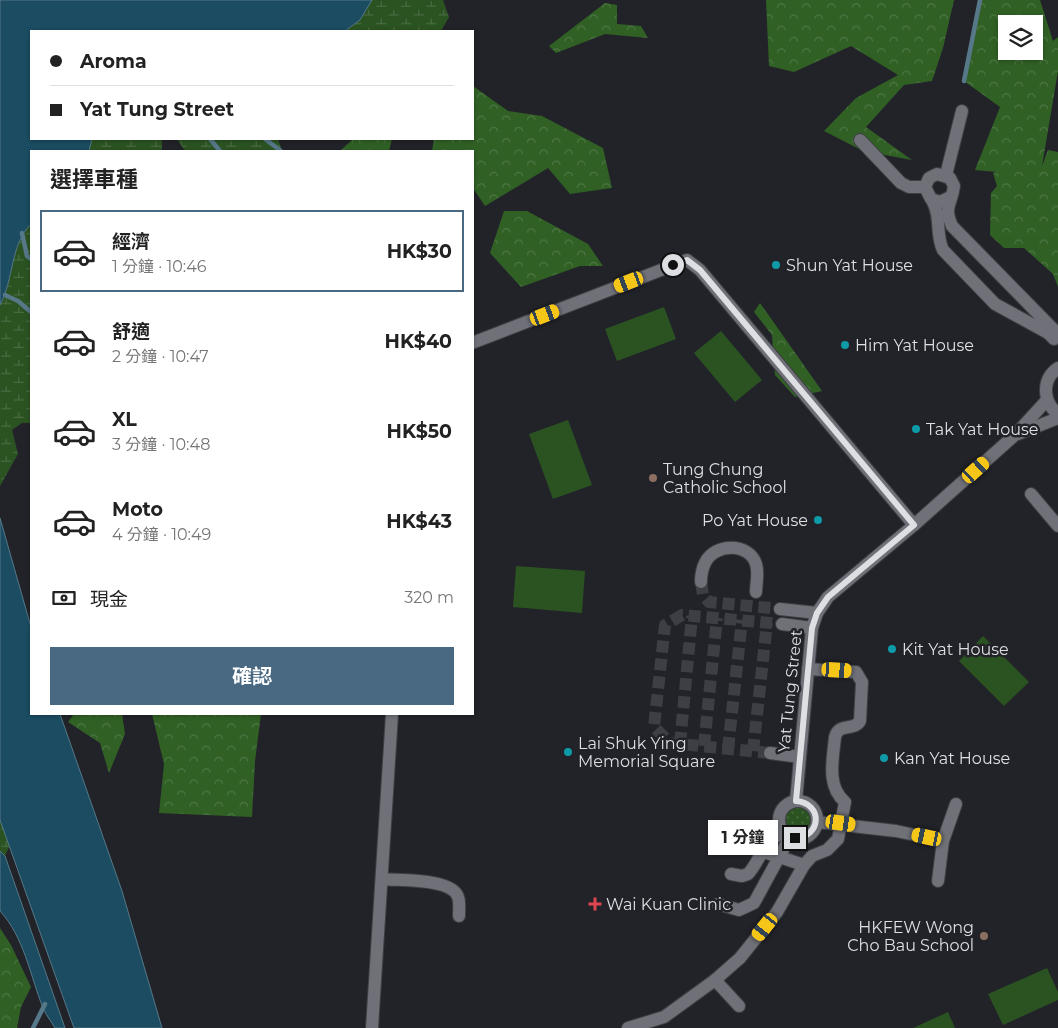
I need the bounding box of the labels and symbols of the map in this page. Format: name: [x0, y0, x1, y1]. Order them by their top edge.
route start: [662, 254, 684, 276]
place label: Shun Yat House: [786, 256, 913, 275]
marker: Shun Yat House: [770, 259, 782, 271]
car: [612, 270, 645, 294]
car: [528, 303, 561, 327]
place label: Him Yat House: [855, 336, 974, 355]
marker: Him Yat House: [839, 339, 851, 351]
place label: Tak Yat House: [926, 420, 1038, 439]
marker: Tak Yat House: [910, 423, 922, 435]
car: [959, 454, 992, 486]
place label: Tung Chung Catholic School: [663, 460, 787, 497]
marker: Tung Chung Catholic School: [647, 472, 659, 484]
place label: Po Yat House: [702, 511, 808, 530]
marker: Po Yat House: [812, 514, 824, 526]
street label: Yat Tung Street: [774, 628, 806, 753]
place label: Kit Yat House: [902, 640, 1009, 659]
marker: Kit Yat House: [886, 643, 898, 655]
car: [821, 662, 852, 678]
place label: Lai Shuk Ying Memorial Square: [578, 734, 715, 771]
marker: Lai Shuk Ying Memorial Square: [562, 746, 574, 758]
place label: Kan Yat House: [894, 749, 1010, 768]
marker: Kan Yat House: [878, 752, 890, 764]
car: [825, 813, 856, 833]
callout: 1 分鐘: [708, 820, 778, 856]
route end: [784, 827, 806, 849]
car: [910, 827, 943, 847]
place label: Wai Kuan Clinic: [606, 895, 731, 914]
marker: Wai Kuan Clinic: [588, 897, 602, 911]
car: [749, 911, 780, 943]
place label: HKFEW Wong Cho Bau School: [847, 918, 974, 955]
marker: HKFEW Wong Cho Bau School: [978, 930, 990, 942]

